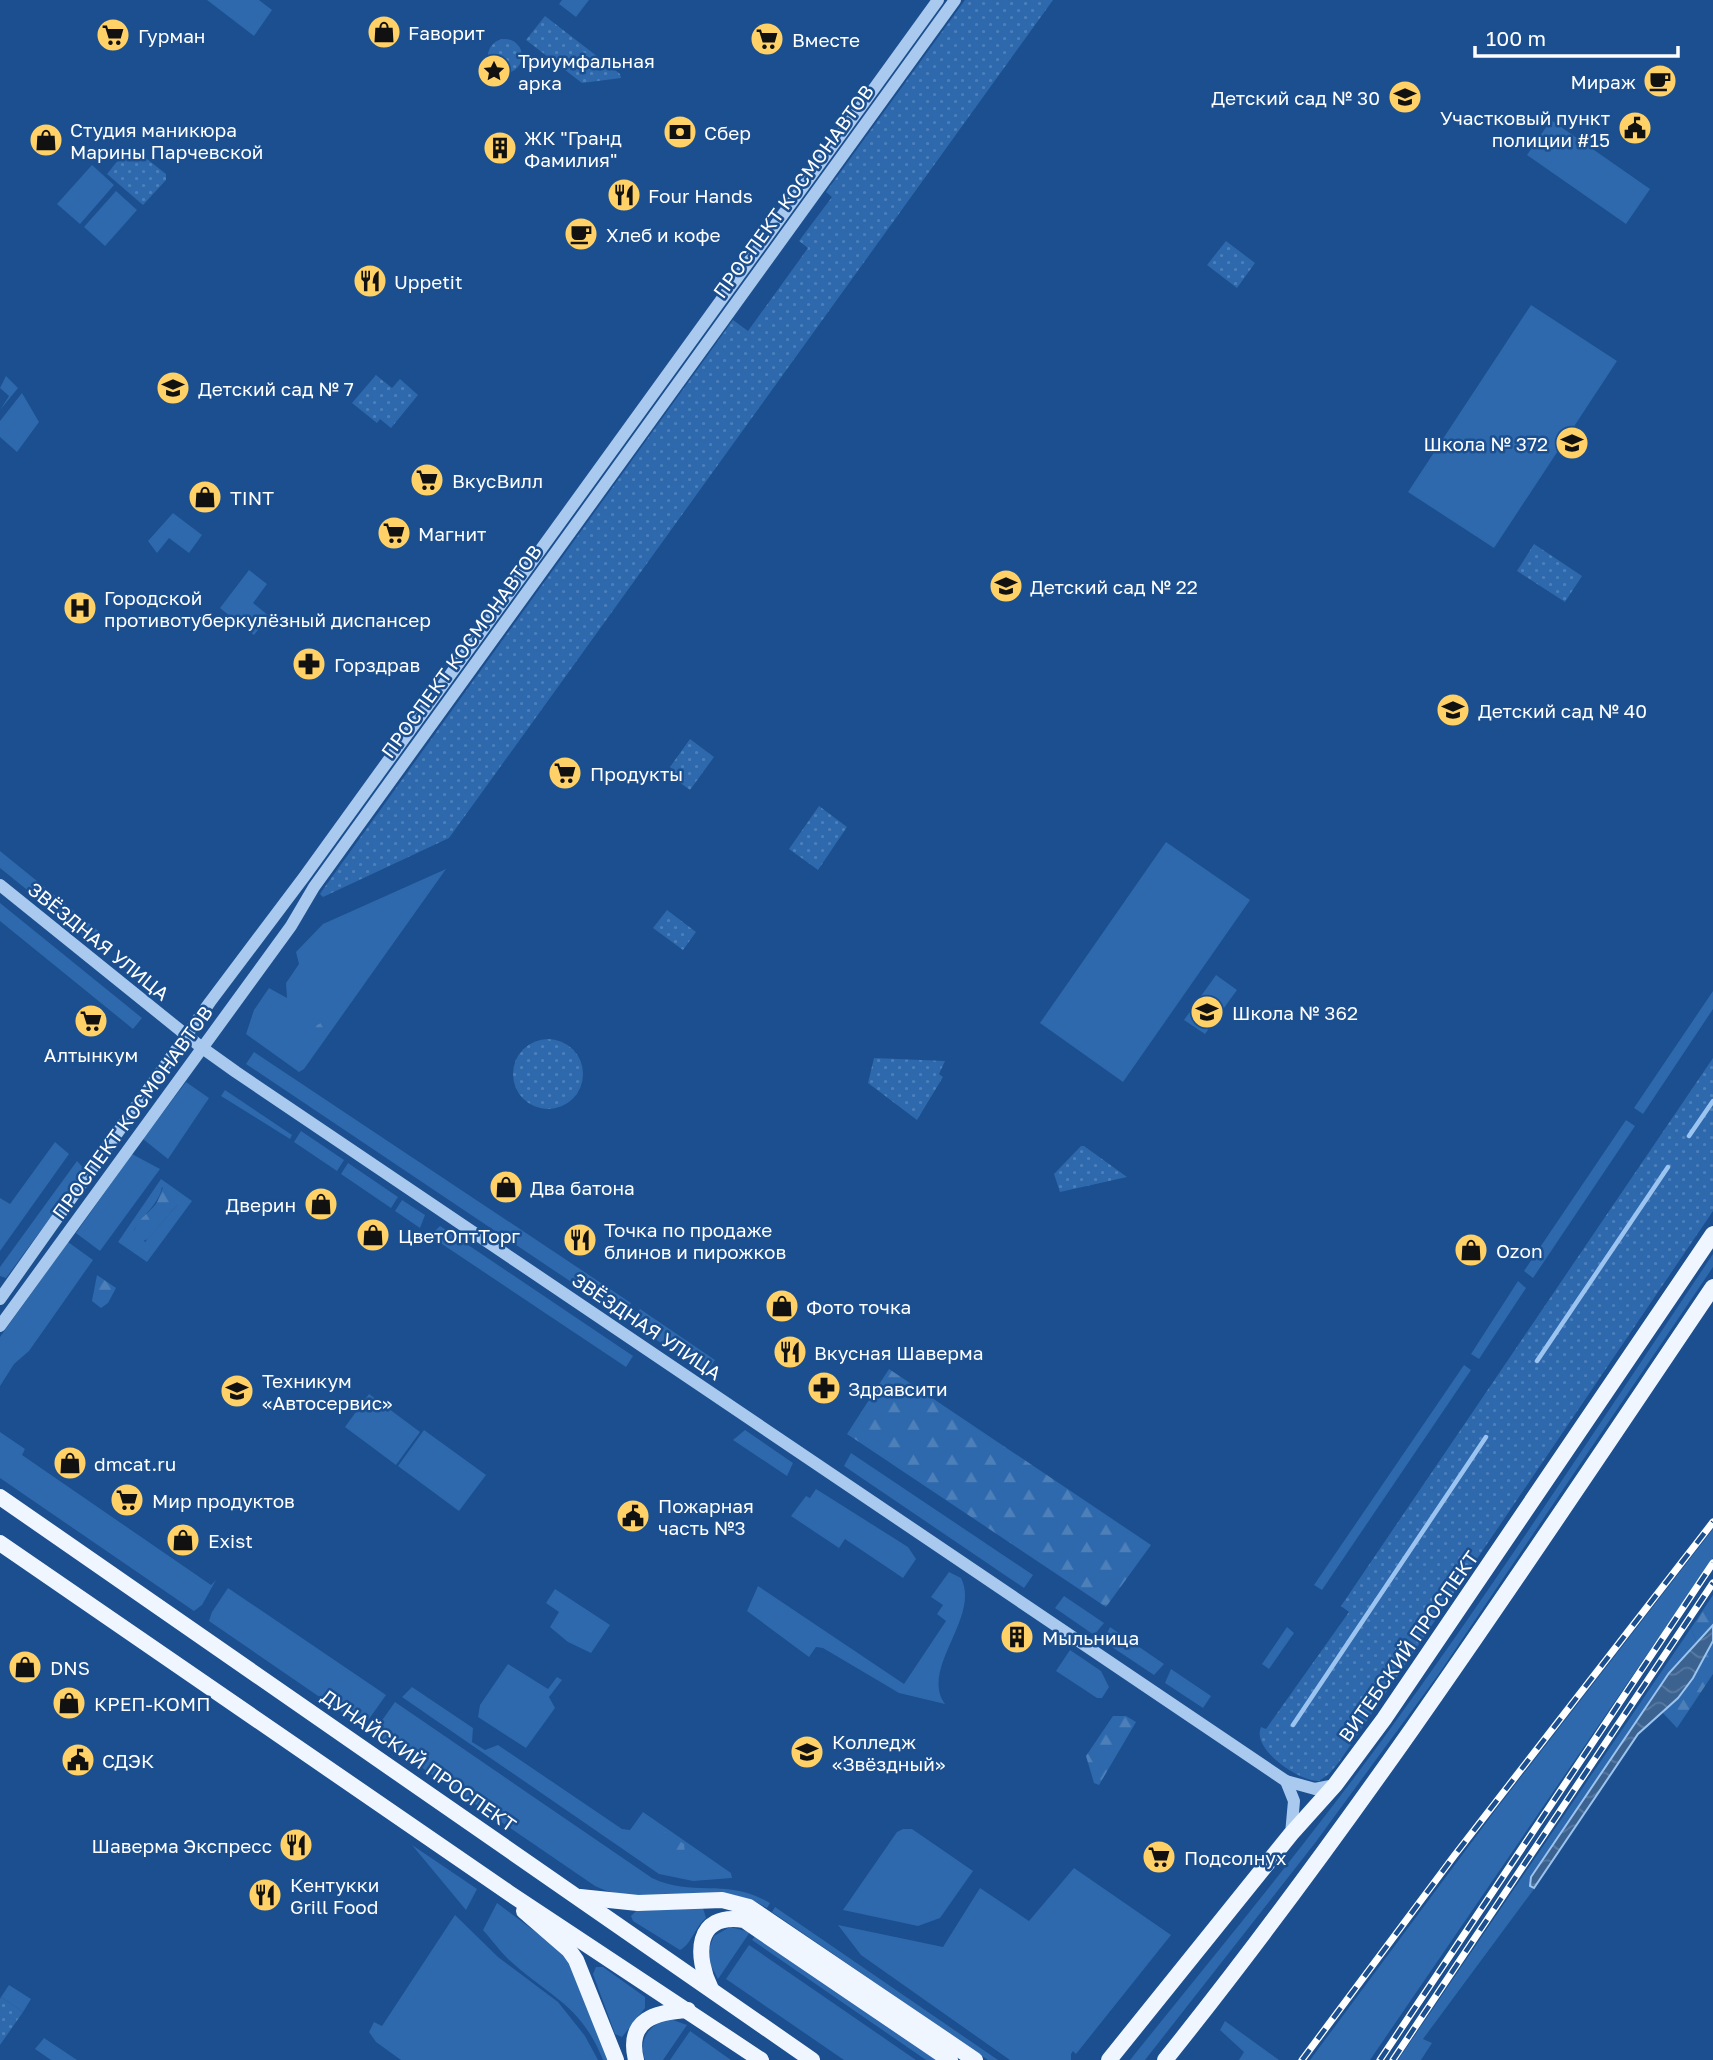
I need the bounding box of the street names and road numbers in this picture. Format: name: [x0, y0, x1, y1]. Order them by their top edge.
street label: ПРОСПЕКТ КОСМОНАВТОВ: [708, 80, 878, 302]
street label: ПРОСПЕКТ КОСМОНАВТОВ: [376, 540, 546, 762]
street label: ЗВЁЗДНАЯ УЛИЦА: [24, 877, 174, 1005]
street label: ПРОСПЕКТ КОСМОНАВТОВ: [47, 1001, 217, 1223]
street label: ЗВЁЗДНАЯ УЛИЦА: [568, 1268, 726, 1385]
street label: ВИТЕБСКИЙ ПРОСПЕКТ: [1333, 1546, 1483, 1746]
street label: ДУНАЙСКИЙ ПРОСПЕКТ: [317, 1684, 521, 1836]

